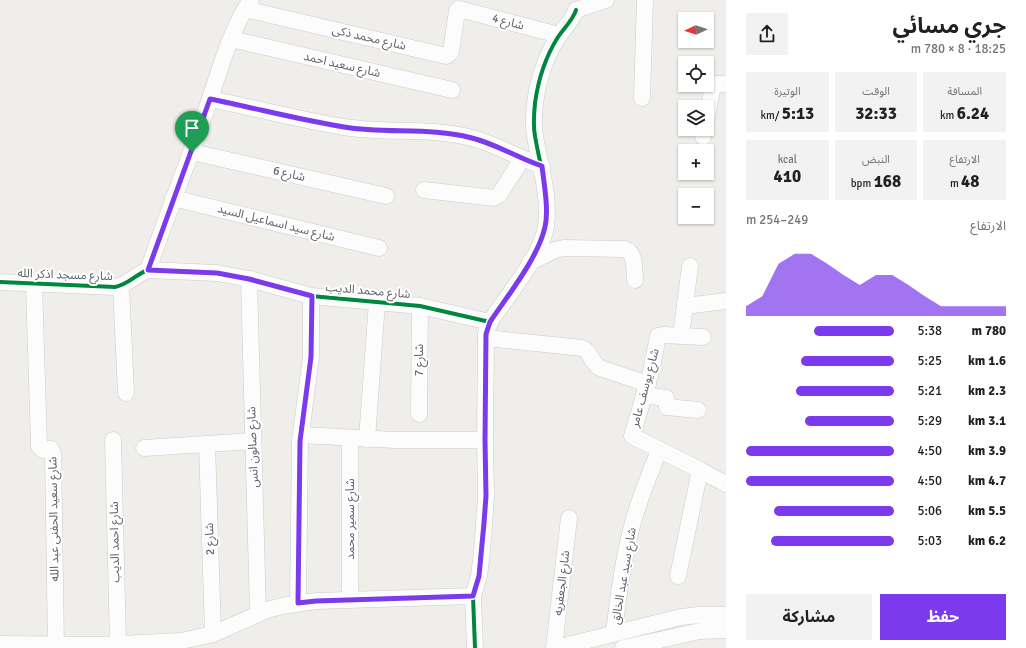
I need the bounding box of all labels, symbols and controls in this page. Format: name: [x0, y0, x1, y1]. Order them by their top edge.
street label: شارع 4: [490, 11, 526, 34]
north arrow: [678, 12, 714, 48]
map controls: [678, 12, 714, 224]
text: جري مسائي: [893, 12, 1006, 39]
button: share: [746, 13, 788, 55]
street label: شارع محمد ذكى: [330, 22, 407, 55]
text: 18:25 · 8 × 780 m: [911, 41, 1006, 57]
street label: شارع سعيد احمد: [302, 49, 382, 82]
button: locate: [678, 56, 714, 92]
text: الوتيرة: [774, 85, 801, 98]
text: الوقت: [862, 85, 890, 98]
text: المسافة: [947, 85, 982, 98]
button: layers: [678, 100, 714, 136]
text: 5:13: [782, 103, 814, 124]
text: 32:33: [855, 103, 897, 124]
text: 6.24: [957, 103, 989, 124]
text: /km: [760, 109, 782, 122]
text: km: [940, 109, 957, 122]
pin: [175, 111, 209, 152]
icon: arrive: [181, 117, 203, 139]
button: +: [678, 144, 714, 180]
text: kcal: [778, 153, 797, 166]
text: النبض: [862, 153, 890, 166]
text: الارتفاع: [950, 153, 980, 166]
street label: شارع 6: [271, 163, 307, 186]
text: 410: [774, 166, 801, 187]
text: 168: [874, 171, 901, 192]
text: 48: [961, 171, 979, 192]
text: bpm: [851, 177, 874, 190]
text: m: [950, 177, 961, 190]
button: −: [678, 188, 714, 224]
street label: شارع سيد اسماعيل السيد: [215, 201, 336, 246]
text: 249–254 m: [746, 212, 808, 228]
text: الارتفاع: [970, 218, 1006, 234]
street label: شارع مسجد اذكر الله: [17, 266, 113, 285]
street label: شارع محمد الديب: [325, 280, 411, 303]
text: 5:38: [917, 323, 942, 339]
text: 780 m: [972, 323, 1006, 339]
street label: شارع 7: [412, 344, 428, 376]
street label: شارع يوسف عامر: [627, 347, 664, 430]
text: 5:25: [917, 353, 942, 369]
text: 1.6 km: [968, 353, 1006, 369]
text: 5:21: [917, 383, 942, 399]
text: 2.3 km: [968, 383, 1006, 399]
street label: شارع صالون انس: [244, 406, 263, 488]
text: 5:29: [917, 413, 942, 429]
text: 3.1 km: [968, 413, 1006, 429]
text: 4:50: [917, 443, 942, 459]
text: 3.9 km: [968, 443, 1006, 459]
street label: شارع سعيد الحفنى عبد الله: [45, 456, 64, 582]
text: 4:50: [917, 473, 942, 489]
text: 4.7 km: [968, 473, 1006, 489]
street label: شارع سمير محمد: [343, 478, 359, 560]
street label: شارع احمد الديب: [107, 501, 124, 583]
text: 5:06: [917, 503, 942, 519]
text: 5.5 km: [968, 503, 1006, 519]
street label: شارع 2: [202, 522, 219, 556]
street label: شارع سيد عبد الخالق: [608, 526, 641, 626]
text: 5:03: [917, 533, 942, 549]
text: 6.2 km: [968, 533, 1006, 549]
street label: شارع الجعفريه: [551, 550, 574, 617]
button: مشاركة: [746, 594, 872, 640]
button: حفظ: [880, 594, 1006, 640]

